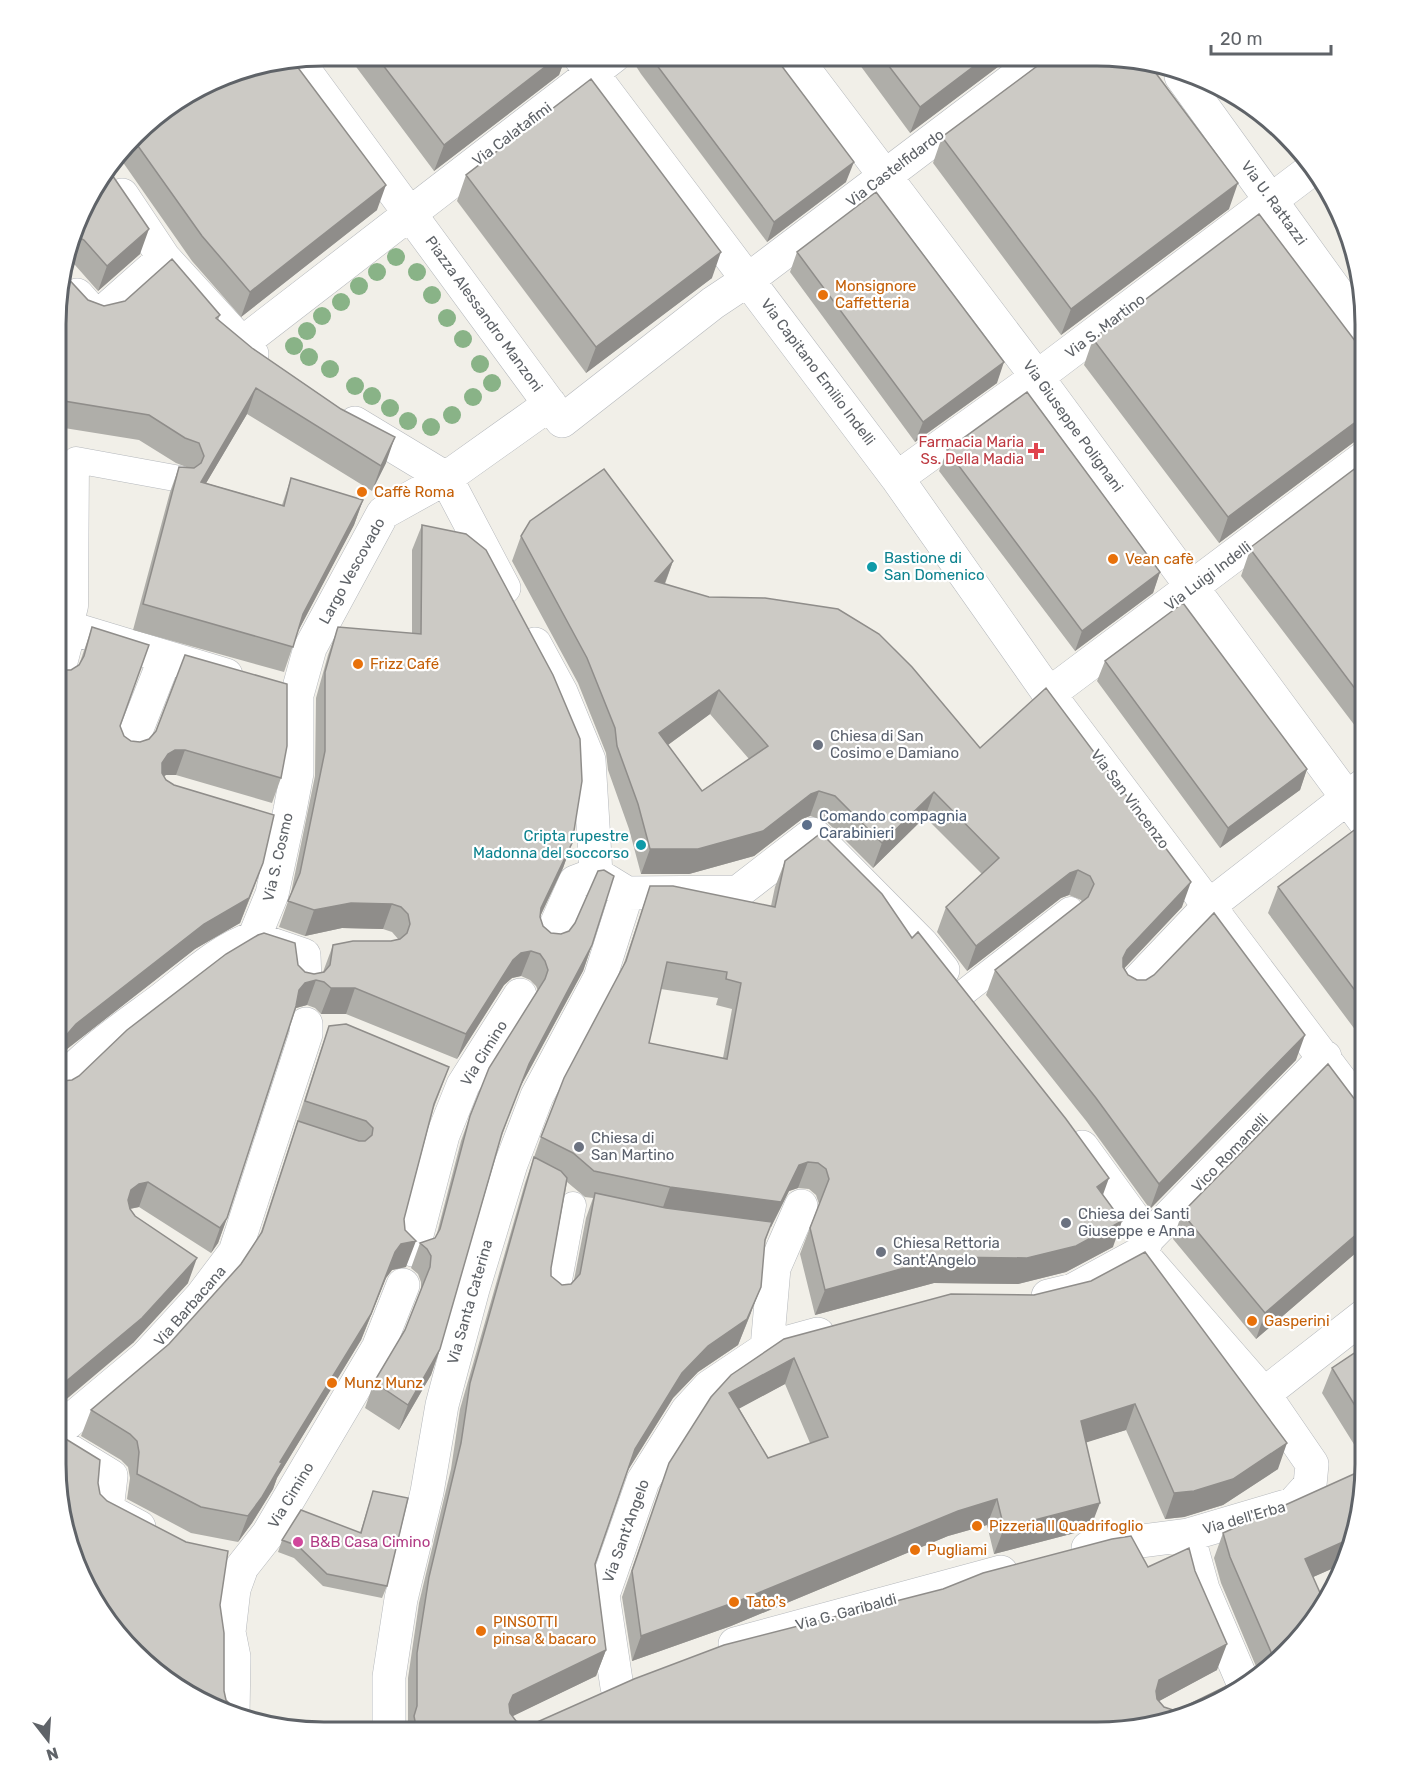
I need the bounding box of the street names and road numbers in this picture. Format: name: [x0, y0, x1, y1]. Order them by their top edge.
street label: Via Calatafimi: [469, 98, 555, 170]
street label: Via Castelfidardo: [843, 125, 947, 211]
street label: Via U. Rattazzi: [1237, 157, 1311, 249]
street label: Piazza Alessandro Manzoni: [421, 233, 547, 395]
street label: Via S. Martino: [1062, 290, 1148, 362]
street label: Via Capitano Emilio Indelli: [757, 295, 879, 449]
street label: Via Giuseppe Polignani: [1019, 357, 1127, 495]
street label: Largo Vescovado: [315, 515, 389, 627]
street label: Via Luigi Indelli: [1161, 538, 1255, 614]
street label: Via San Vincenzo: [1087, 746, 1173, 852]
street label: Via S. Cosmo: [259, 811, 297, 903]
street label: Via Cimino: [457, 1017, 511, 1089]
street label: Vico Romanelli: [1188, 1110, 1272, 1196]
street label: Via Santa Caterina: [444, 1238, 496, 1366]
street label: Via Barbacana: [150, 1262, 230, 1350]
street label: Via Cimino: [264, 1459, 318, 1531]
street label: Via Sant'Angelo: [599, 1477, 653, 1585]
street label: Via dell'Erba: [1201, 1498, 1287, 1538]
street label: Via G. Garibaldi: [793, 1590, 899, 1634]

